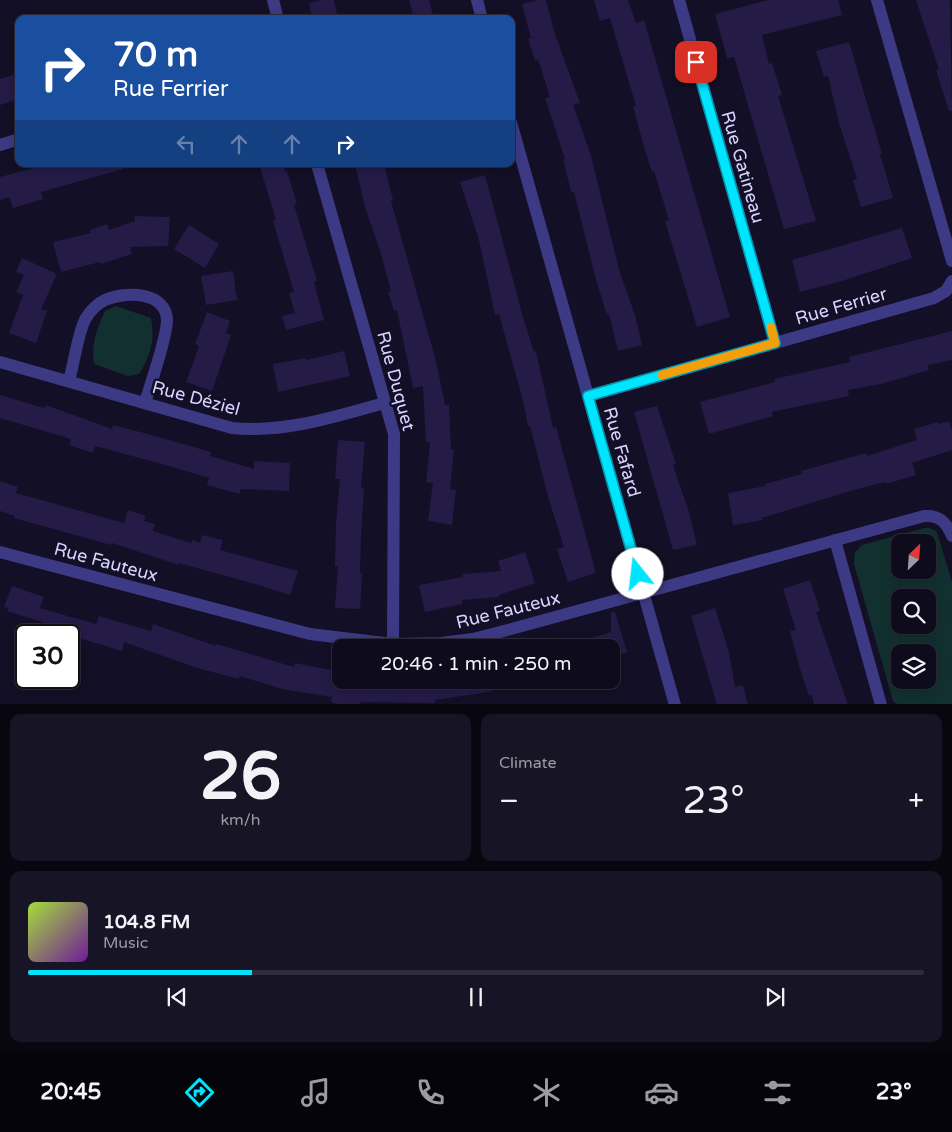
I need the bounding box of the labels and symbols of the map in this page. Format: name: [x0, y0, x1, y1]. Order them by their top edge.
pin: [675, 41, 717, 83]
street label: Rue Gatineau: [716, 108, 770, 226]
street label: Rue Ferrier: [793, 282, 890, 330]
street label: Rue Duquet: [372, 329, 420, 433]
street label: Rue Déziel: [150, 376, 242, 420]
street label: Rue Fafard: [599, 404, 645, 500]
north arrow: [891, 534, 936, 579]
street label: Rue Fauteux: [52, 538, 160, 586]
position arrow: [611, 547, 663, 599]
street label: Rue Fauteux: [454, 586, 562, 634]
speed limit sign: 30: [15, 624, 80, 689]

